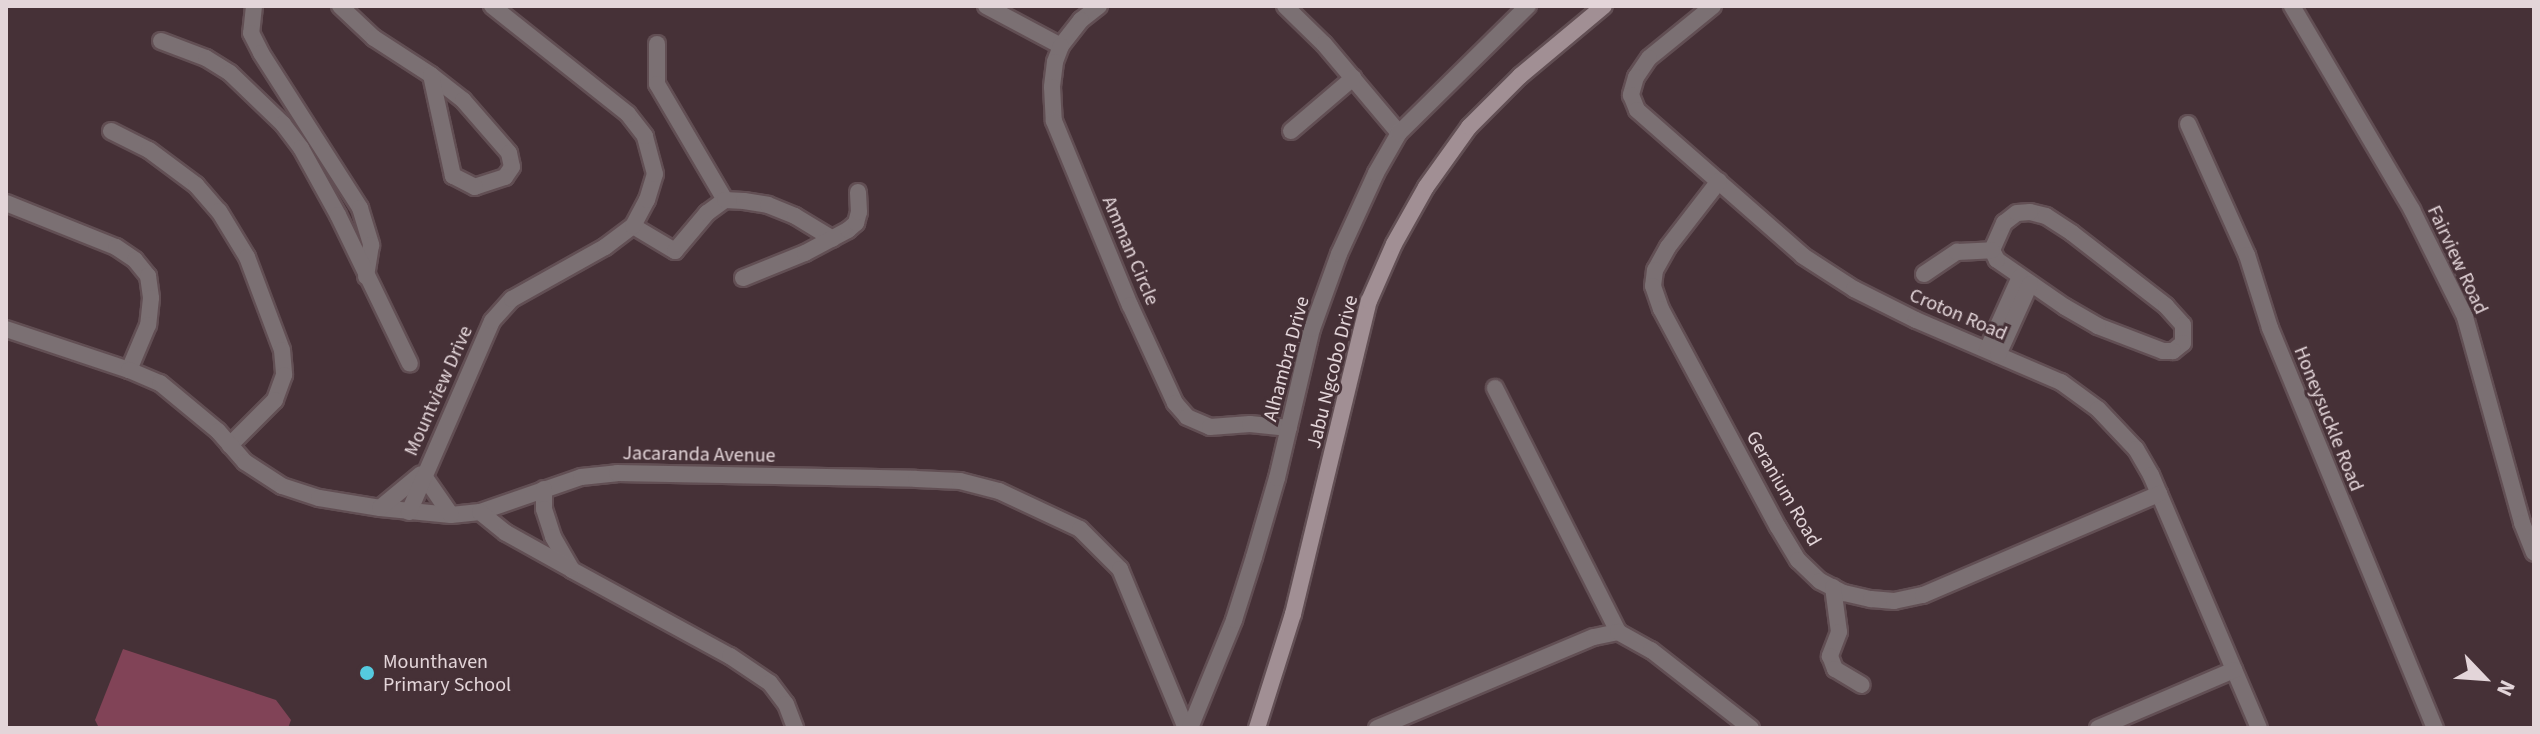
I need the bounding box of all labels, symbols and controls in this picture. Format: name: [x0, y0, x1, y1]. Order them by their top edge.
street label: Amman Circle: [1096, 193, 1164, 309]
street label: Fairview Road: [2421, 202, 2493, 318]
street label: Croton Road: [1906, 284, 2010, 346]
street label: Jabu Ngcobo Drive: [1302, 293, 1364, 451]
street label: Alhambra Drive: [1259, 294, 1315, 424]
street label: Mountview Drive: [400, 322, 478, 460]
street label: Honeysuckle Road: [2288, 343, 2368, 495]
street label: Geranium Road: [1740, 427, 1826, 551]
street label: Jacaranda Avenue: [622, 442, 776, 468]
north arrow: [2444, 638, 2524, 718]
place label: Mounthaven Primary School: [383, 650, 511, 697]
marker: Mounthaven Primary School: [358, 664, 376, 682]
text: N: [2488, 675, 2523, 702]

